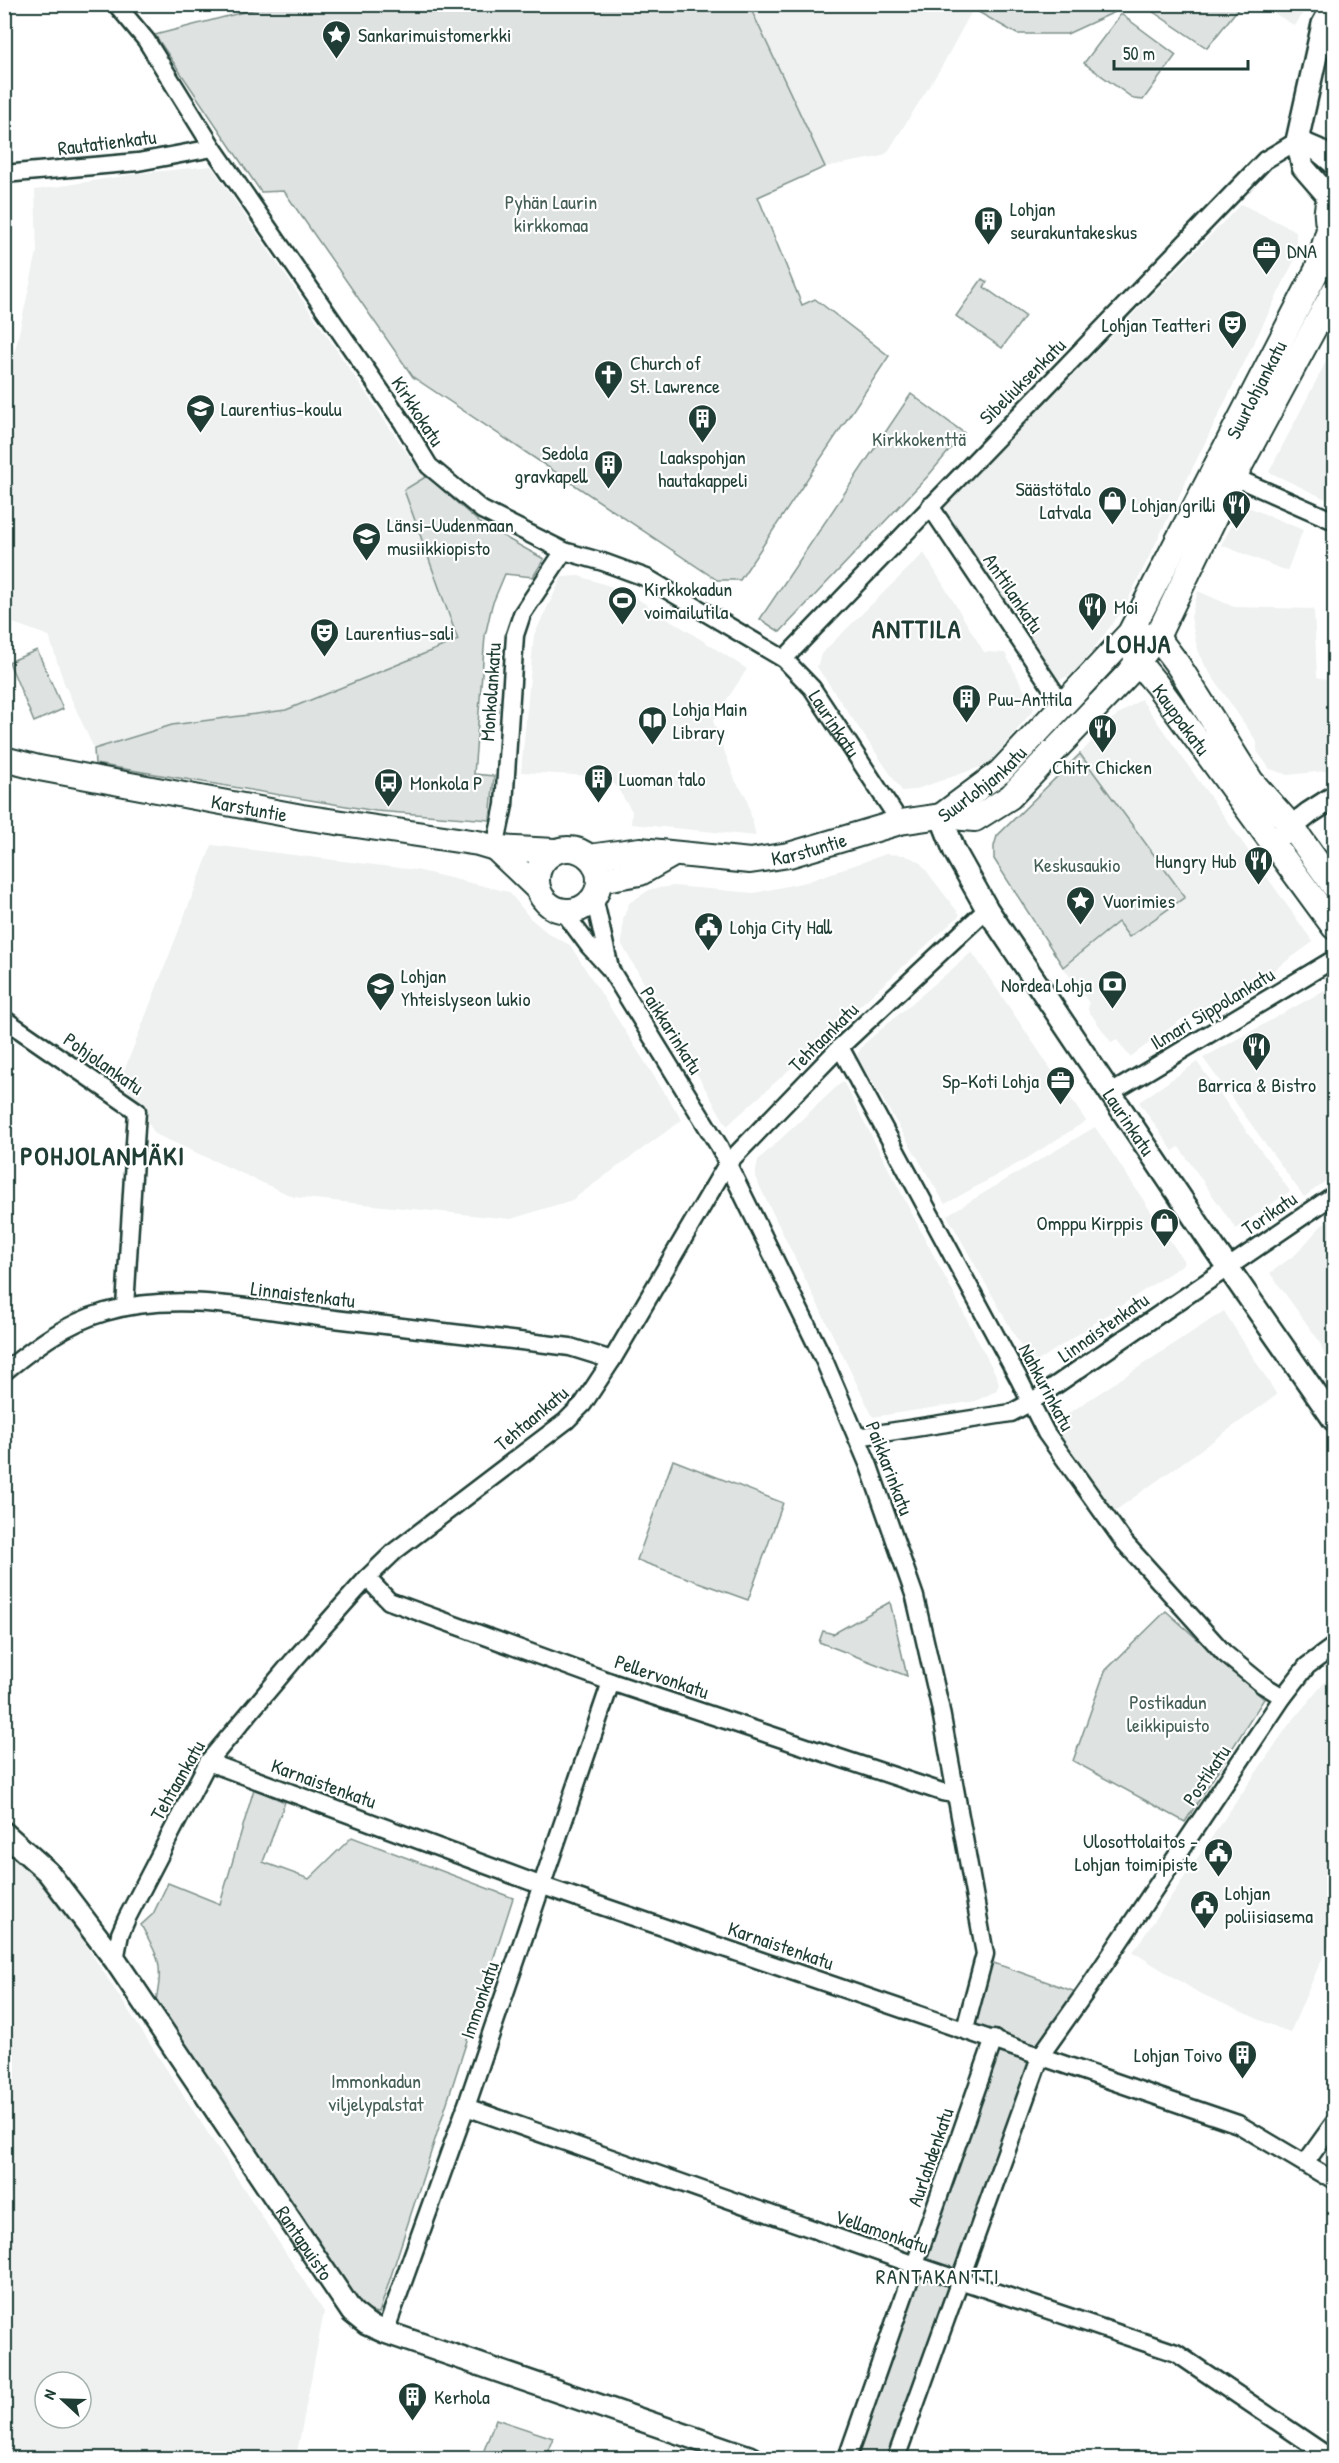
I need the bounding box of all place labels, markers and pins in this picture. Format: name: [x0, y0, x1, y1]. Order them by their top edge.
place icon: Sankarimuistomerkki: [321, 18, 353, 60]
place label: Sankarimuistomerkki: [358, 21, 511, 48]
place label: Lohjan seurakuntakeskus: [1010, 195, 1138, 245]
building icon: Lohjan seurakuntakeskus: [973, 204, 1005, 246]
office icon: DNA: [1250, 234, 1282, 276]
place label: DNA: [1287, 237, 1317, 264]
theatre icon: Lohjan Teatteri: [1216, 308, 1248, 350]
place label: Lohjan Teatteri: [1102, 311, 1211, 338]
place label: Church of St. Lawrence: [630, 349, 720, 399]
church icon: Church of St. Lawrence: [593, 358, 625, 400]
school or university icon: Laurentius-koulu: [184, 392, 216, 434]
place label: Laurentius-koulu: [221, 395, 342, 422]
building icon: Laakspohjan hautakappeli: [687, 402, 719, 444]
place label: Sedola gravkapell: [514, 439, 588, 489]
place label: Laakspohjan hautakappeli: [658, 443, 748, 493]
building icon: Sedola gravkapell: [593, 448, 625, 490]
place label: Säästötalo Latvala: [1015, 475, 1091, 525]
shop icon: Säästötalo Latvala: [1096, 484, 1128, 526]
restaurant icon: Lohjan grilli: [1221, 488, 1253, 530]
place label: Lohjan grilli: [1132, 491, 1216, 518]
place label: Länsi-Uudenmaan musiikkiopisto: [387, 511, 514, 561]
school or university icon: Länsi-Uudenmaan musiikkiopisto: [350, 520, 382, 562]
place label: Kirkkokadun voimailutila: [644, 575, 732, 625]
sports icon: Kirkkokadun voimailutila: [607, 584, 639, 626]
restaurant icon: Moi: [1077, 590, 1109, 632]
place label: Moi: [1114, 593, 1138, 620]
theatre icon: Laurentius-sali: [309, 616, 341, 658]
place label: Laurentius-sali: [346, 619, 454, 646]
building icon: Puu-Anttila: [951, 682, 983, 724]
place label: Puu-Anttila: [988, 685, 1072, 712]
place label: Lohja Main Library: [673, 695, 747, 745]
library icon: Lohja Main Library: [636, 704, 668, 746]
restaurant icon: Chitr Chicken: [1086, 712, 1118, 754]
place label: Chitr Chicken: [1052, 753, 1152, 780]
building icon: Luoman talo: [582, 762, 614, 804]
place label: Luoman talo: [619, 765, 706, 792]
bus stop icon: Monkola P: [373, 766, 405, 808]
place label: Monkola P: [410, 769, 483, 796]
restaurant icon: Hungry Hub: [1242, 844, 1274, 886]
place label: Hungry Hub: [1155, 847, 1237, 874]
place icon: Vuorimies: [1065, 884, 1097, 926]
place label: Vuorimies: [1102, 887, 1176, 914]
public building icon: Lohja City Hall: [693, 910, 725, 952]
place label: Lohja City Hall: [730, 913, 833, 940]
place label: Lohjan Yhteislyseon lukio: [401, 962, 531, 1012]
bank icon: Nordea Lohja: [1097, 968, 1129, 1010]
school or university icon: Lohjan Yhteislyseon lukio: [364, 970, 396, 1012]
place label: Nordea Lohja: [1001, 971, 1092, 998]
restaurant icon: Barrica & Bistro: [1241, 1030, 1273, 1072]
office icon: Sp-Koti Lohja: [1044, 1064, 1076, 1106]
place label: Sp-Koti Lohja: [942, 1067, 1039, 1094]
place label: Barrica & Bistro: [1198, 1071, 1316, 1098]
shop icon: Omppu Kirppis: [1148, 1206, 1180, 1248]
place label: Omppu Kirppis: [1037, 1209, 1143, 1236]
place label: Ulosottolaitos - Lohjan toimipiste: [1075, 1827, 1198, 1877]
public building icon: Ulosottolaitos - Lohjan toimipiste: [1203, 1836, 1235, 1878]
place label: Lohjan poliisiasema: [1225, 1879, 1313, 1929]
public building icon: Lohjan poliisiasema: [1188, 1888, 1220, 1930]
building icon: Lohjan Toivo: [1227, 2038, 1259, 2080]
place label: Lohjan Toivo: [1134, 2041, 1222, 2068]
building icon: Kerhola: [397, 2380, 429, 2422]
place label: Kerhola: [434, 2383, 490, 2410]

